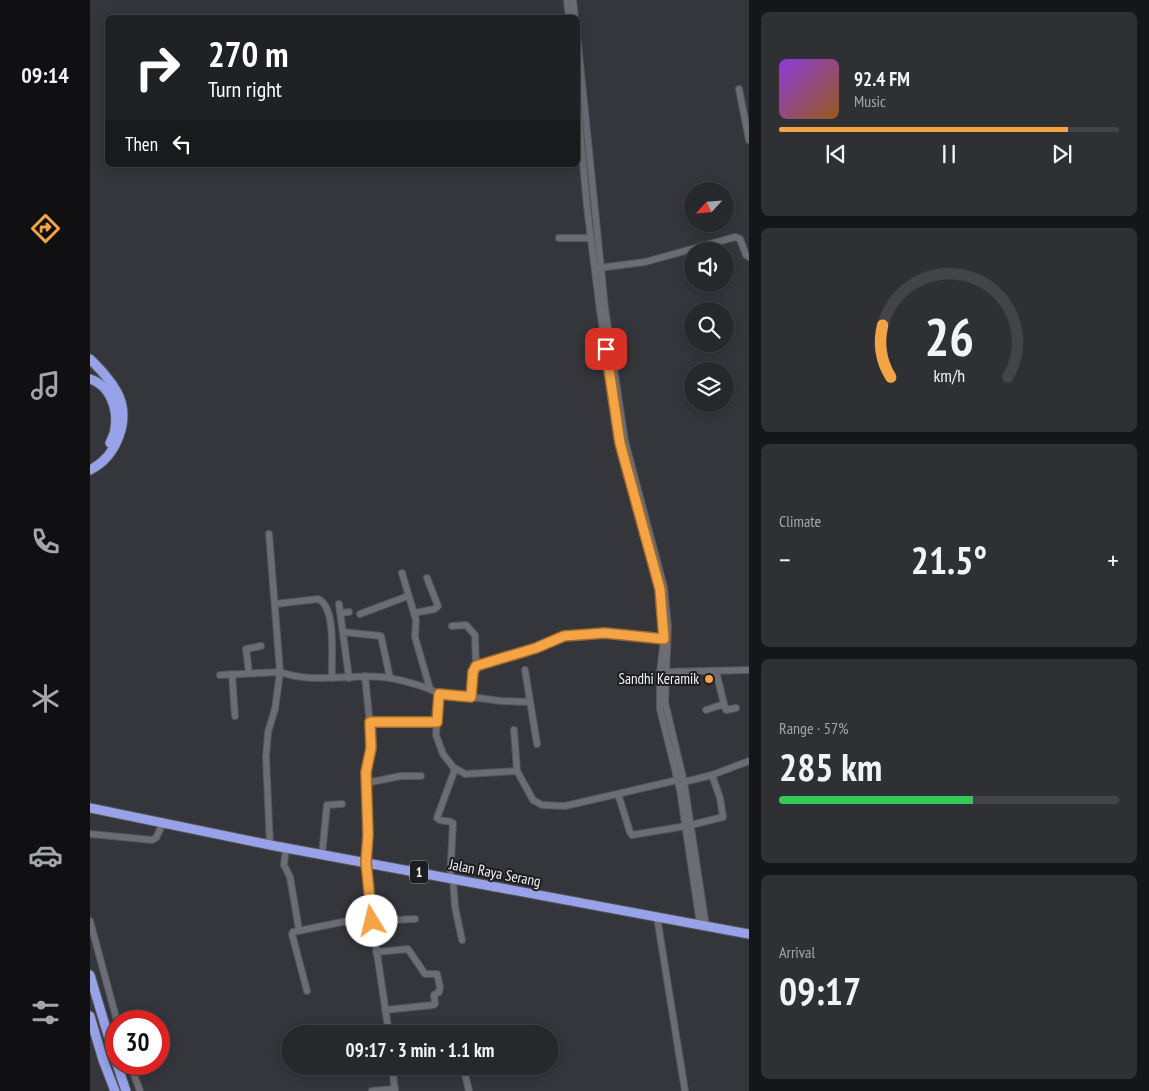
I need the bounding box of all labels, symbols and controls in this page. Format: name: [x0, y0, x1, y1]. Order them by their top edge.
text: 270 m: [208, 31, 289, 77]
icon: right: [125, 35, 190, 100]
text: 09:14: [21, 61, 69, 89]
text: 92.4 FM: [854, 67, 910, 91]
text: Turn right: [208, 75, 282, 103]
text: Music: [854, 91, 886, 111]
icon: left: [168, 130, 196, 158]
text: Then: [125, 132, 158, 156]
icon: previous: [822, 140, 850, 168]
icon: pause: [935, 140, 963, 168]
icon: next: [1048, 140, 1076, 168]
north arrow: [684, 182, 734, 232]
map controls: [684, 182, 734, 412]
icon: directions: [28, 211, 63, 246]
button: sound: [684, 242, 734, 292]
button: search: [684, 302, 734, 352]
text: 26: [924, 303, 974, 370]
pin: [585, 328, 627, 370]
icon: arrive: [592, 335, 620, 363]
button: layers: [684, 362, 734, 412]
text: km/h: [933, 364, 965, 387]
icon: music: [28, 368, 63, 403]
text: Climate: [779, 511, 821, 531]
icon: phone: [28, 524, 63, 559]
text: 21.5°: [911, 535, 987, 584]
text: −: [779, 541, 791, 578]
text: +: [1107, 541, 1119, 578]
place label: Sandhi Keramik: [619, 669, 699, 688]
marker: Sandhi Keramik: [703, 673, 715, 685]
icon: climate: [28, 681, 63, 716]
text: Range · 57%: [779, 718, 848, 738]
text: 285 km: [779, 742, 882, 791]
icon: car: [28, 838, 63, 873]
street label: Jalan Raya Serang: [447, 854, 542, 891]
road number: 1: [410, 860, 428, 884]
position arrow: [345, 894, 397, 946]
text: Arrival: [779, 942, 815, 962]
text: 09:17: [779, 966, 861, 1015]
icon: filters: [28, 995, 63, 1030]
speed limit sign: 30: [105, 1010, 170, 1075]
text: 09:17 · 3 min · 1.1 km: [346, 1038, 494, 1062]

